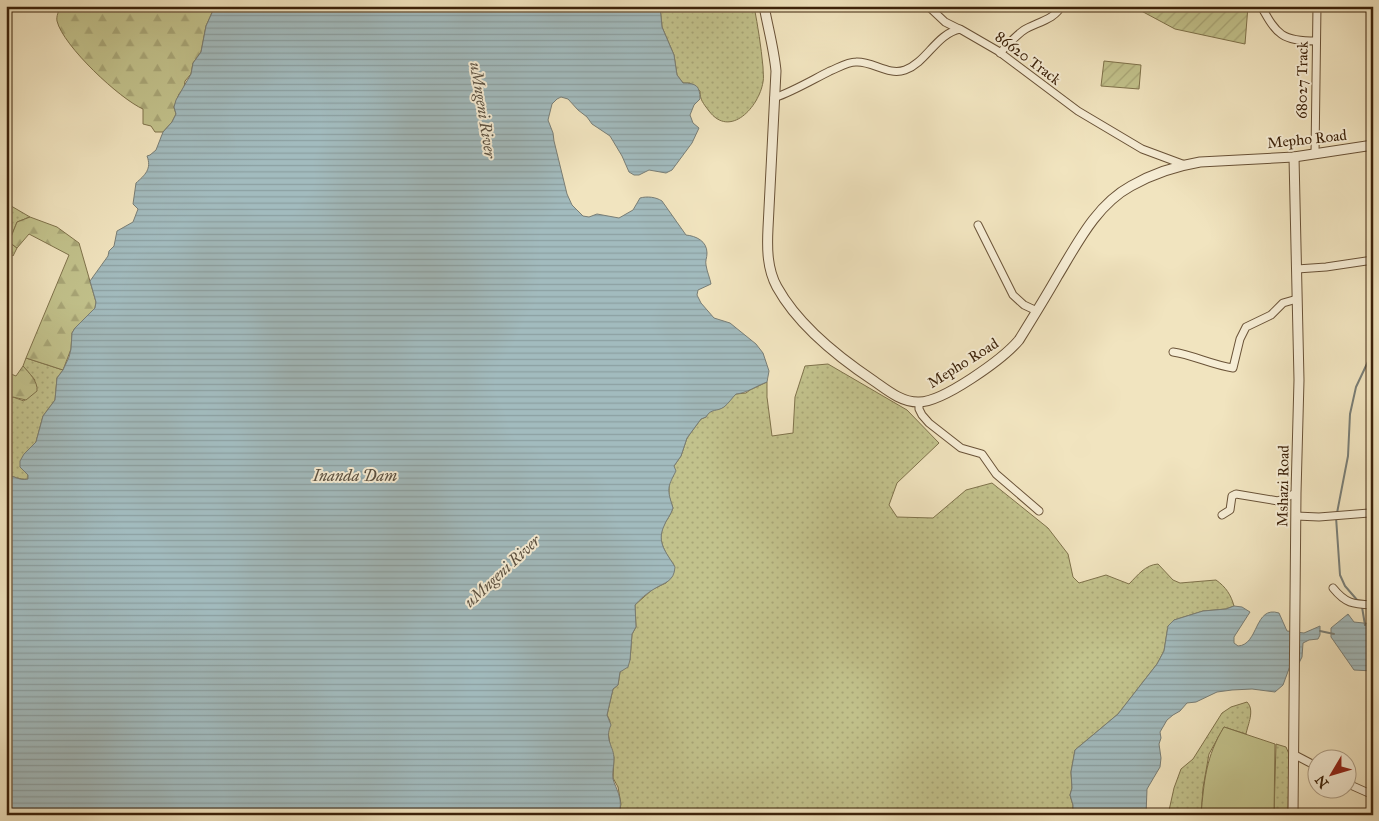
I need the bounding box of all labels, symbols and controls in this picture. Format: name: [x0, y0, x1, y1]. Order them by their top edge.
street label: 86620 Track: [991, 27, 1065, 89]
street label: 68027 Track: [1292, 41, 1312, 119]
water label: uMngeni River: [466, 61, 500, 161]
street label: Mepho Road: [1266, 126, 1348, 152]
street label: Mepho Road: [924, 334, 1002, 392]
street label: Mshazi Road: [1273, 444, 1293, 527]
water label: Inanda Dam: [312, 466, 397, 485]
water label: uMngeni River: [460, 530, 545, 611]
north arrow: [1306, 748, 1356, 798]
text: N: [1312, 772, 1333, 792]

